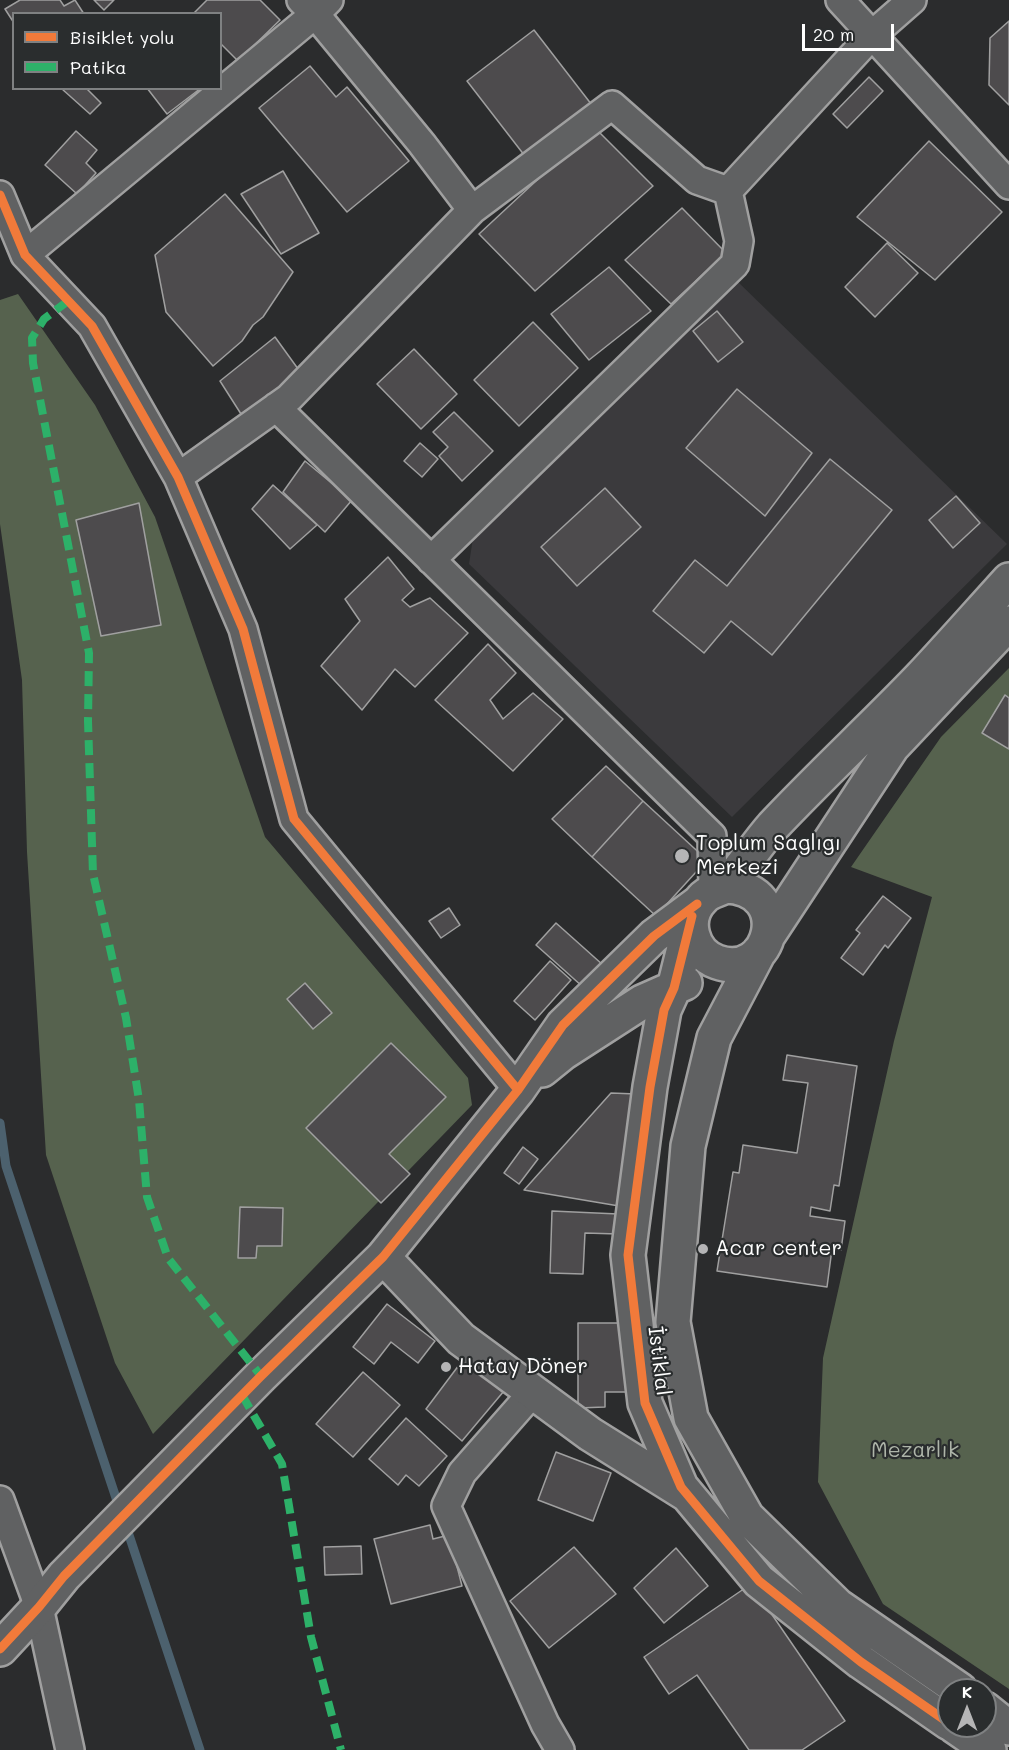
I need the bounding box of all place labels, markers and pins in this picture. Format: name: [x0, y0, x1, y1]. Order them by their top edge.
place label: Toplum Saglıgı Merkezi: [696, 831, 841, 881]
marker: Toplum Saglıgı Merkezi: [673, 847, 691, 865]
place label: Acar center: [715, 1236, 842, 1262]
marker: Acar center: [696, 1242, 710, 1256]
place label: Hatay Döner: [458, 1354, 588, 1380]
marker: Hatay Döner: [439, 1360, 453, 1374]

